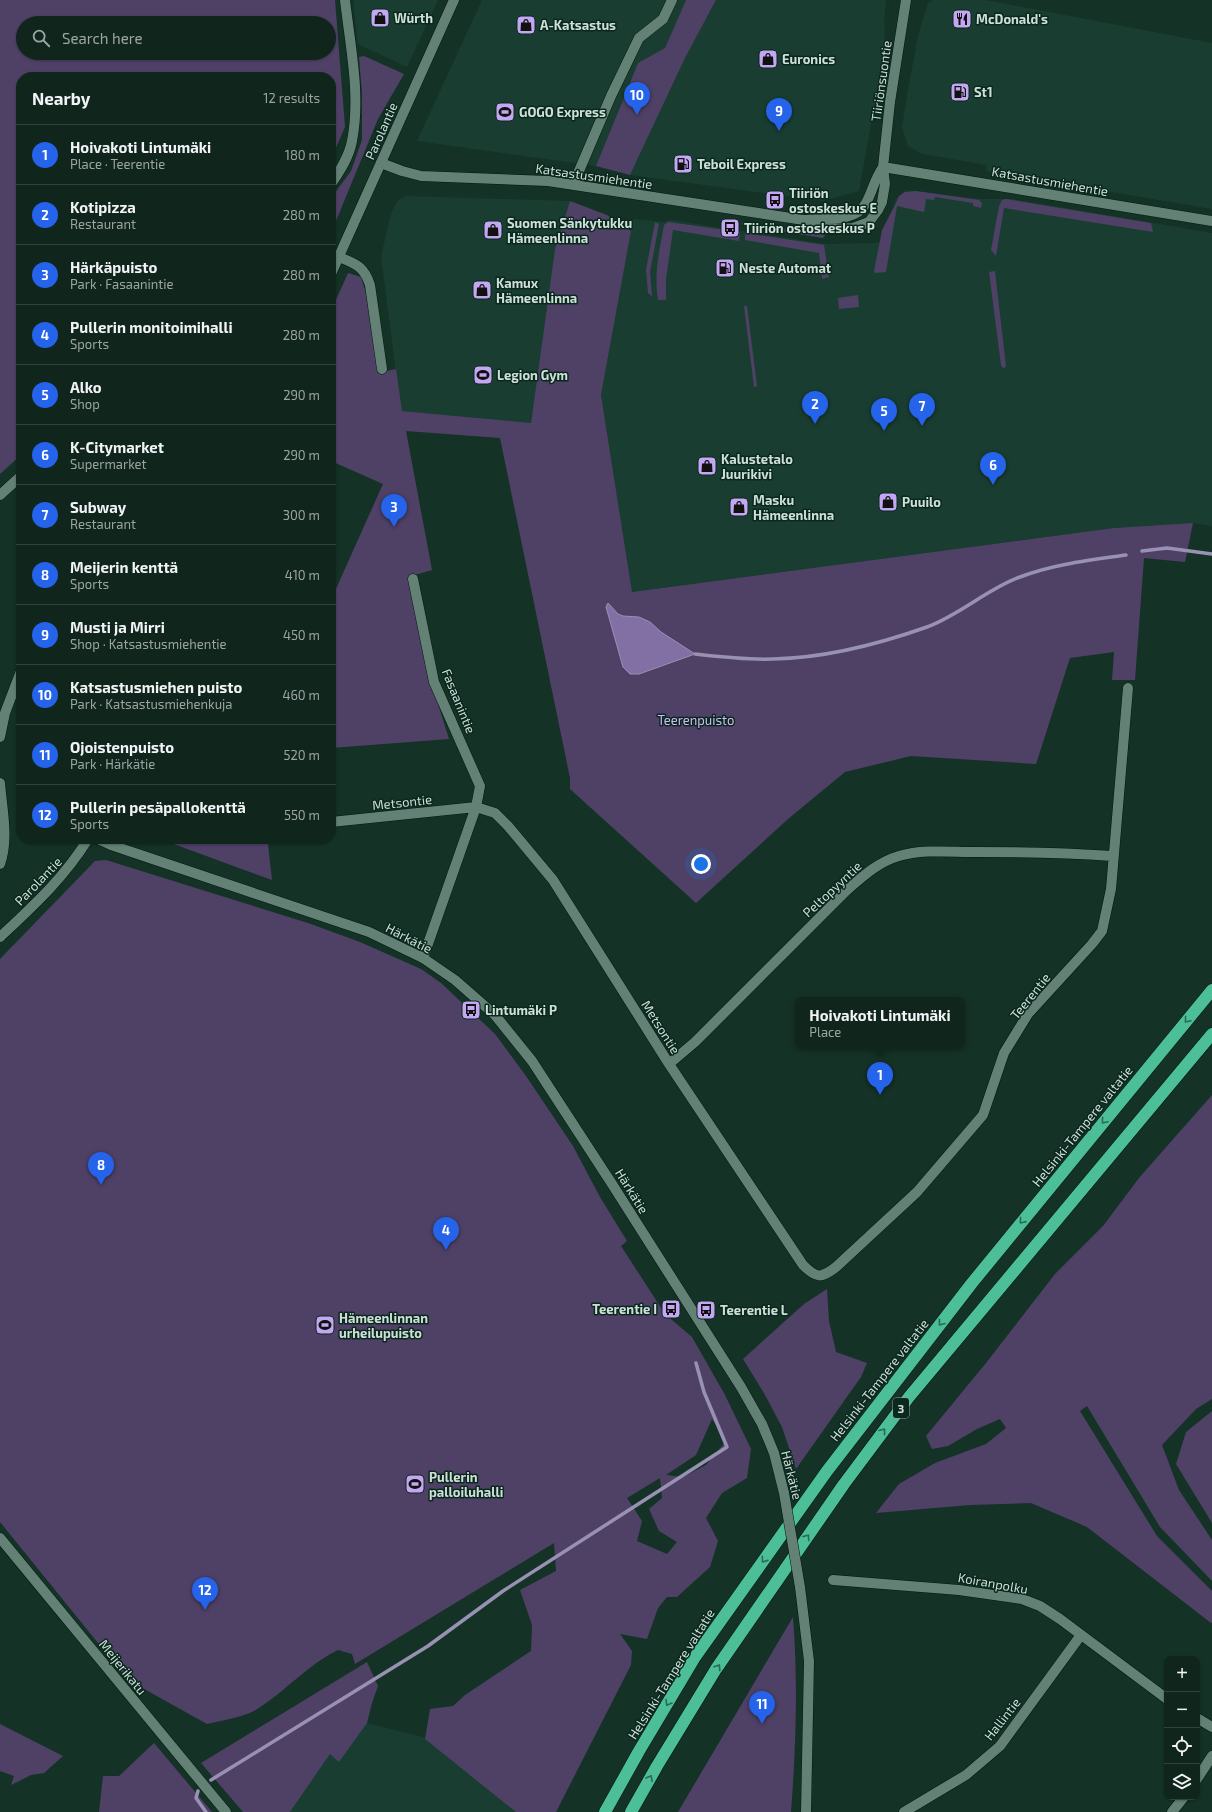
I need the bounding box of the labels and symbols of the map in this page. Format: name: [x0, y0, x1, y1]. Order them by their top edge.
shop icon: Würth: [369, 7, 391, 29]
restaurant icon: McDonald's: [951, 8, 973, 30]
place label: Würth: [394, 10, 433, 26]
place label: McDonald's: [976, 11, 1048, 27]
shop icon: A-Katsastus: [515, 14, 537, 36]
place label: A-Katsastus: [540, 17, 616, 33]
street label: Tiiriönsuontie: [867, 40, 895, 122]
shop icon: Euronics: [757, 48, 779, 70]
place label: Euronics: [782, 51, 835, 67]
fuel station icon: St1: [949, 81, 971, 103]
pin: 10: [624, 82, 650, 115]
place label: St1: [974, 84, 993, 100]
pin: 9: [766, 98, 792, 131]
street label: Parolantie: [361, 100, 401, 162]
sports icon: GOGO Express: [494, 101, 516, 123]
place label: GOGO Express: [519, 104, 606, 120]
fuel station icon: Teboil Express: [672, 153, 694, 175]
place label: Teboil Express: [697, 156, 786, 172]
street label: Katsastusmiehentie: [534, 160, 654, 192]
street label: Katsastusmiehentie: [991, 163, 1109, 199]
place label: Tiiriön ostoskeskus E: [789, 185, 877, 216]
bus stop icon: Tiiriön ostoskeskus E: [764, 189, 786, 211]
place label: Suomen Sänkytukku Hämeenlinna: [507, 215, 632, 246]
bus stop icon: Tiiriön ostoskeskus P: [719, 217, 741, 239]
shop icon: Suomen Sänkytukku Hämeenlinna: [482, 219, 504, 241]
place label: Tiiriön ostoskeskus P: [744, 220, 875, 236]
fuel station icon: Neste Automat: [714, 257, 736, 279]
place label: Neste Automat: [739, 260, 832, 276]
place label: Kamux Hämeenlinna: [496, 275, 577, 306]
shop icon: Kamux Hämeenlinna: [471, 279, 493, 301]
sports icon: Legion Gym: [472, 364, 494, 386]
place label: Legion Gym: [497, 367, 568, 383]
pin: 2: [802, 391, 828, 424]
pin: 7: [909, 393, 935, 426]
pin: 5: [871, 398, 897, 431]
place label: Kalustetalo Juurikivi: [721, 451, 793, 482]
pin: 6: [980, 452, 1006, 485]
shop icon: Kalustetalo Juurikivi: [696, 455, 718, 477]
shop icon: Puuilo: [877, 491, 899, 513]
place label: Masku Hämeenlinna: [753, 492, 834, 523]
pin: 3: [381, 494, 407, 527]
place label: Puuilo: [902, 494, 941, 510]
shop icon: Masku Hämeenlinna: [728, 496, 750, 518]
street label: Fasaanintie: [439, 666, 479, 736]
park label: Teerenpuisto: [658, 712, 734, 728]
street label: Metsontie: [371, 791, 433, 813]
street label: Parolantie: [11, 854, 65, 908]
your location: [691, 854, 711, 874]
street label: Peltopyyntie: [799, 858, 865, 920]
street label: Härkätie: [383, 920, 435, 956]
street label: Teerentie: [1007, 970, 1053, 1022]
street label: Metsontie: [638, 997, 684, 1057]
bus stop icon: Lintumäki P: [460, 999, 482, 1021]
place label: Lintumäki P: [485, 1002, 557, 1018]
one-way arrow: [1185, 1016, 1192, 1023]
pin: 1: [867, 1062, 893, 1095]
street label: Helsinki-Tampere valtatie: [1028, 1062, 1136, 1190]
one-way arrow: [1102, 1116, 1109, 1123]
pin: 8: [88, 1152, 114, 1185]
street label: Härkätie: [612, 1166, 652, 1216]
pin: 4: [433, 1217, 459, 1250]
one-way arrow: [1020, 1217, 1027, 1224]
bus stop icon: Teerentie I: [660, 1298, 682, 1320]
bus stop icon: Teerentie L: [695, 1299, 717, 1321]
place label: Teerentie I: [592, 1301, 657, 1317]
place label: Teerentie L: [720, 1302, 788, 1318]
place label: Hämeenlinnan urheilupuisto: [339, 1310, 428, 1341]
sports icon: Hämeenlinnan urheilupuisto: [314, 1314, 336, 1336]
street label: Helsinki-Tampere valtatie: [826, 1316, 932, 1444]
one-way arrow: [938, 1318, 945, 1325]
road number: 3: [893, 1398, 909, 1418]
one-way arrow: [878, 1429, 885, 1436]
street label: Härkätie: [778, 1449, 806, 1501]
place label: Pullerin palloiluhalli: [429, 1469, 503, 1500]
sports icon: Pullerin palloiluhalli: [404, 1473, 426, 1495]
one-way arrow: [802, 1534, 810, 1541]
one-way arrow: [761, 1556, 769, 1563]
street label: Koiranpolku: [957, 1569, 1029, 1597]
pin: 12: [192, 1577, 218, 1610]
street label: Helsinki-Tampere valtatie: [624, 1606, 718, 1742]
street label: Meijerikatu: [96, 1636, 150, 1698]
one-way arrow: [713, 1664, 721, 1671]
pin: 11: [749, 1691, 775, 1724]
street label: Hallintie: [980, 1695, 1024, 1743]
one-way arrow: [665, 1699, 673, 1706]
one-way arrow: [645, 1775, 653, 1782]

